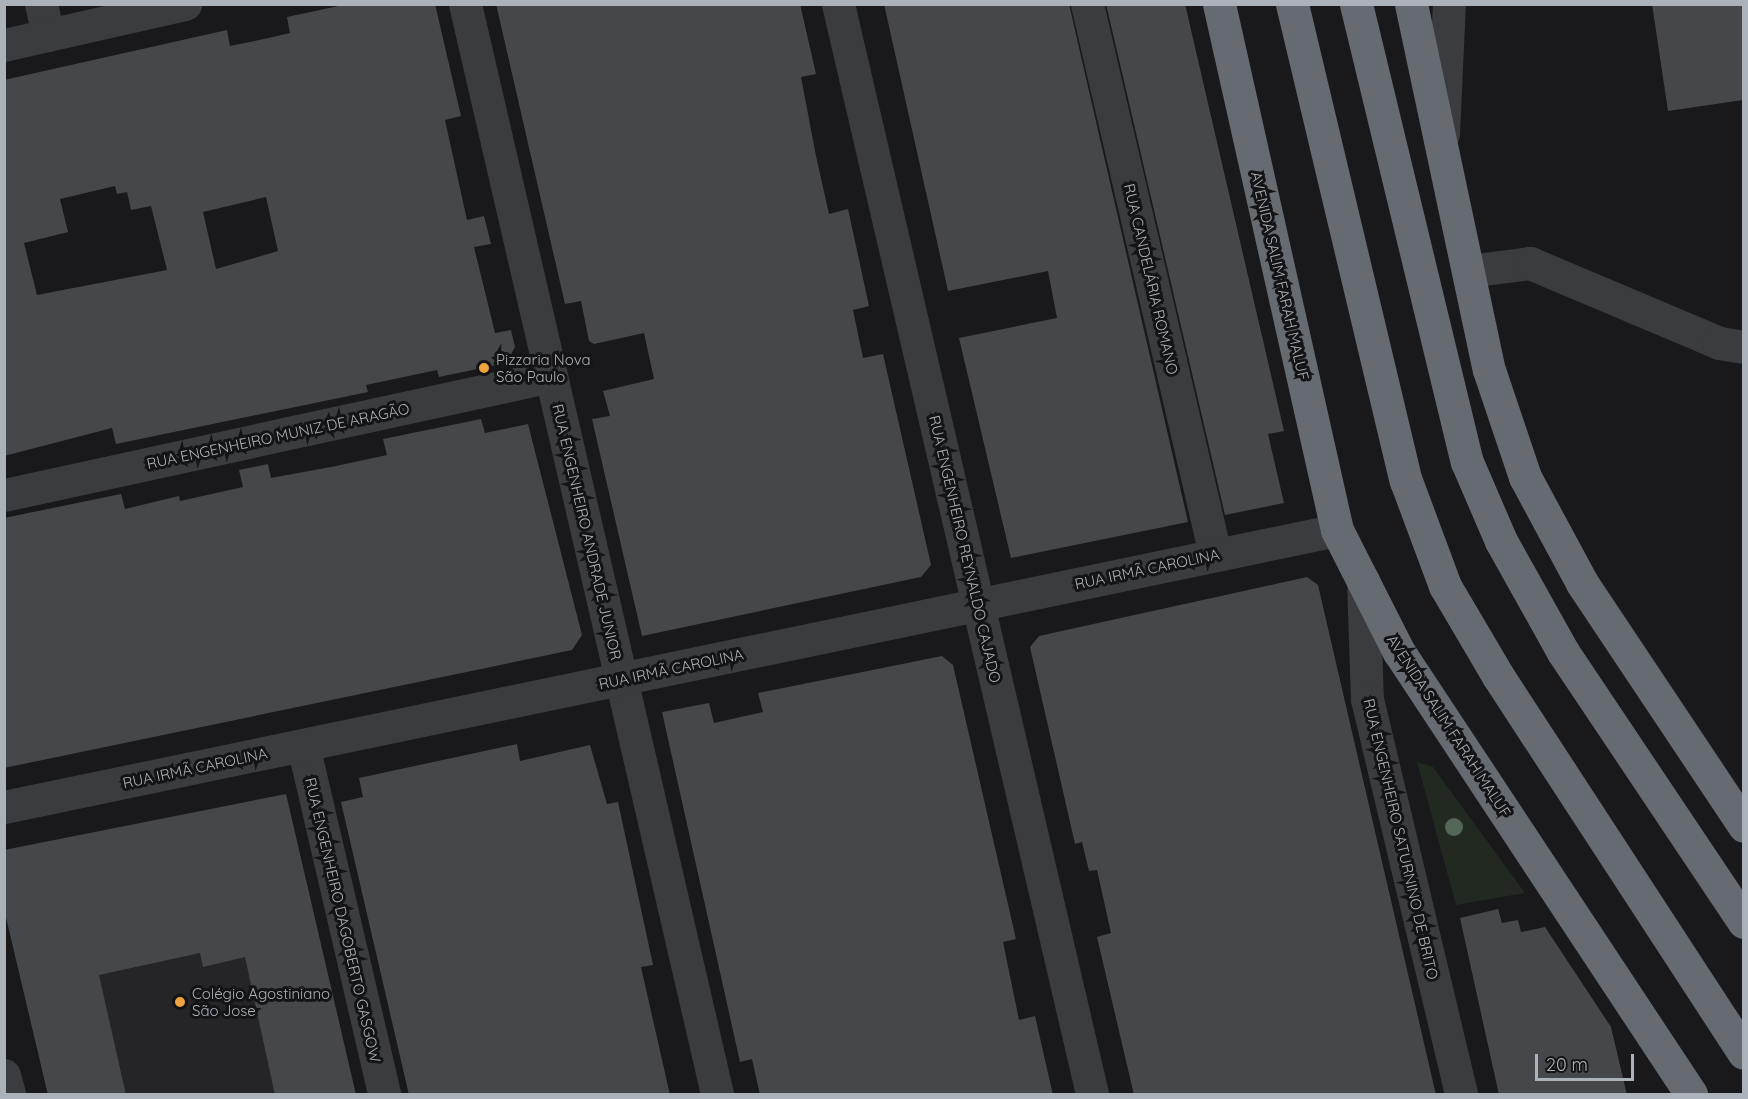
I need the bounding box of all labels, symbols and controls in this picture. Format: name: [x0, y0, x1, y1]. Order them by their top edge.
street label: AVENIDA SALIM FARAH MALUF: [1247, 170, 1313, 382]
street label: RUA CANDELÁRIA ROMANO: [1120, 182, 1182, 376]
place label: Pizzaria Nova São Paulo: [496, 350, 591, 385]
marker: Pizzaria Nova São Paulo: [477, 361, 491, 375]
street label: RUA ENGENHEIRO MUNIZ DE ARAGÃO: [145, 399, 411, 473]
street label: RUA ENGENHEIRO ANDRADE JUNIOR: [549, 402, 625, 662]
street label: RUA ENGENHEIRO REYNALDO CAJADO: [925, 414, 1005, 684]
street label: RUA IRMÃ CAROLINA: [1073, 545, 1221, 593]
street label: AVENIDA SALIM FARAH MALUF: [1383, 631, 1515, 821]
street label: RUA IRMÃ CAROLINA: [597, 645, 745, 693]
street label: RUA ENGENHEIRO SATURNINO DE BRITO: [1360, 697, 1442, 981]
street label: RUA IRMÃ CAROLINA: [121, 744, 269, 792]
street label: RUA ENGENHEIRO DAGOBERTO GASGOW: [301, 776, 385, 1064]
place label: Colégio Agostiniano São Jose: [192, 984, 330, 1019]
marker: Colégio Agostiniano São Jose: [173, 995, 187, 1009]
scale bar: [1538, 1042, 1637, 1080]
text: 20 m: [1546, 1053, 1588, 1076]

